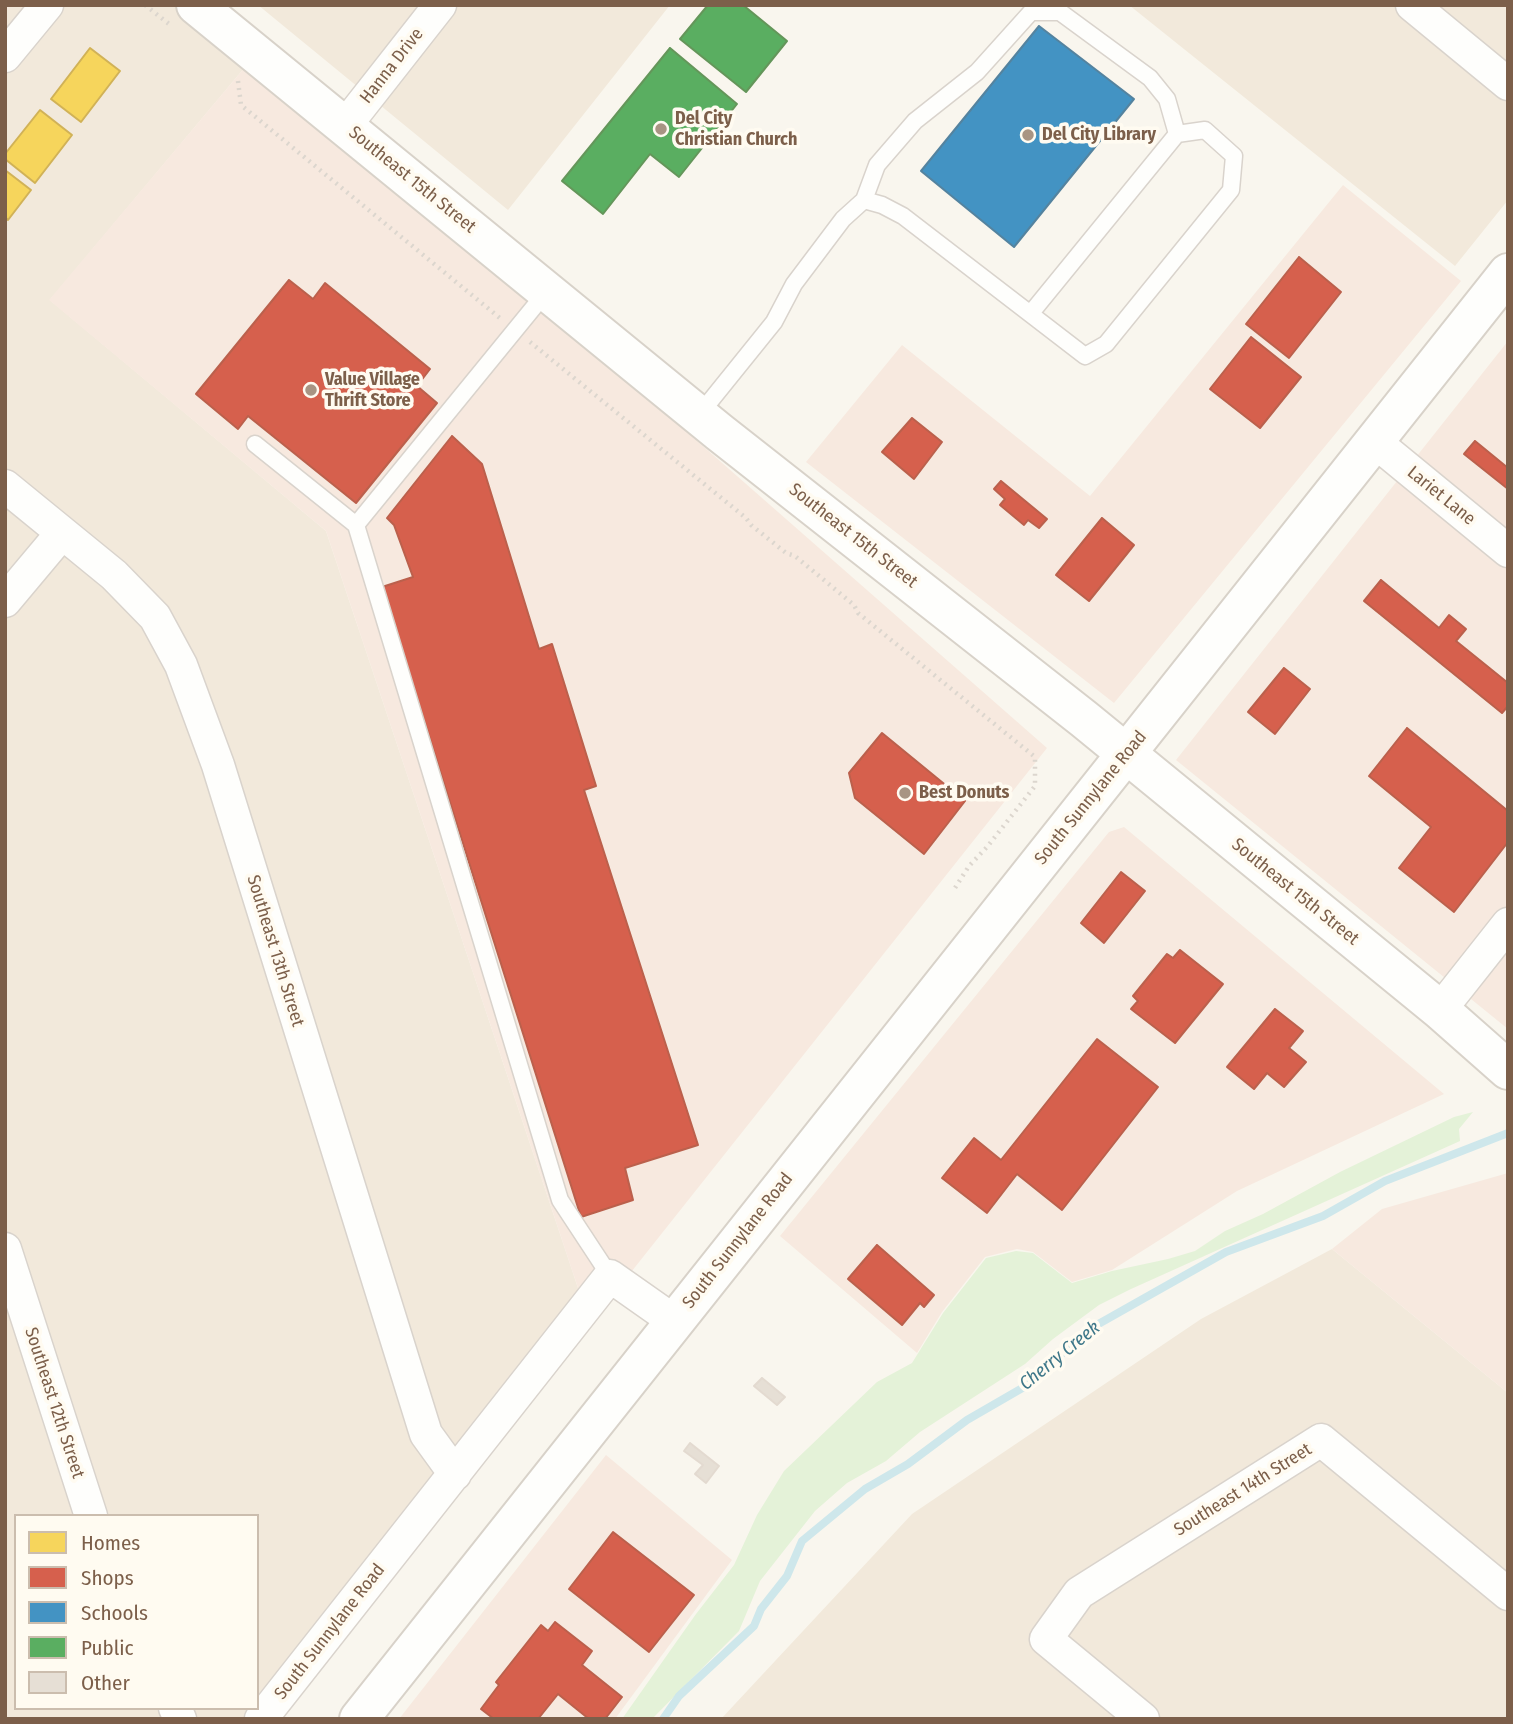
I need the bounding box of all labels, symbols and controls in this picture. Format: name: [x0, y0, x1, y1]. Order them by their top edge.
street label: Hanna Drive: [356, 24, 428, 108]
place label: Del City Christian Church: [675, 108, 797, 150]
marker: Del City Christian Church: [653, 121, 669, 137]
street label: Southeast 15th Street: [344, 122, 480, 238]
place label: Del City Library: [1042, 124, 1156, 146]
marker: Del City Library: [1020, 127, 1036, 143]
place label: Value Village Thrift Store: [325, 369, 420, 412]
marker: Value Village Thrift Store: [303, 382, 319, 398]
street label: Lariet Lane: [1403, 462, 1479, 530]
street label: Southeast 15th Street: [784, 479, 922, 593]
street label: South Sunnylane Road: [1030, 727, 1152, 869]
place label: Best Donuts: [919, 782, 1009, 804]
marker: Best Donuts: [897, 785, 913, 801]
street label: Southeast 15th Street: [1227, 834, 1363, 950]
street label: Southeast 13th Street: [242, 873, 308, 1029]
street label: South Sunnylane Road: [678, 1169, 798, 1313]
water label: Cherry Creek: [1015, 1317, 1105, 1395]
street label: Southeast 12th Street: [19, 1325, 89, 1481]
street label: Southeast 14th Street: [1170, 1439, 1316, 1541]
legend: [14, 1514, 259, 1710]
text: Homes: [81, 1530, 140, 1556]
street label: South Sunnylane Road: [270, 1560, 390, 1704]
text: Shops: [81, 1565, 134, 1591]
text: Schools: [81, 1600, 148, 1626]
text: Public: [81, 1635, 133, 1661]
text: Other: [81, 1670, 130, 1696]

